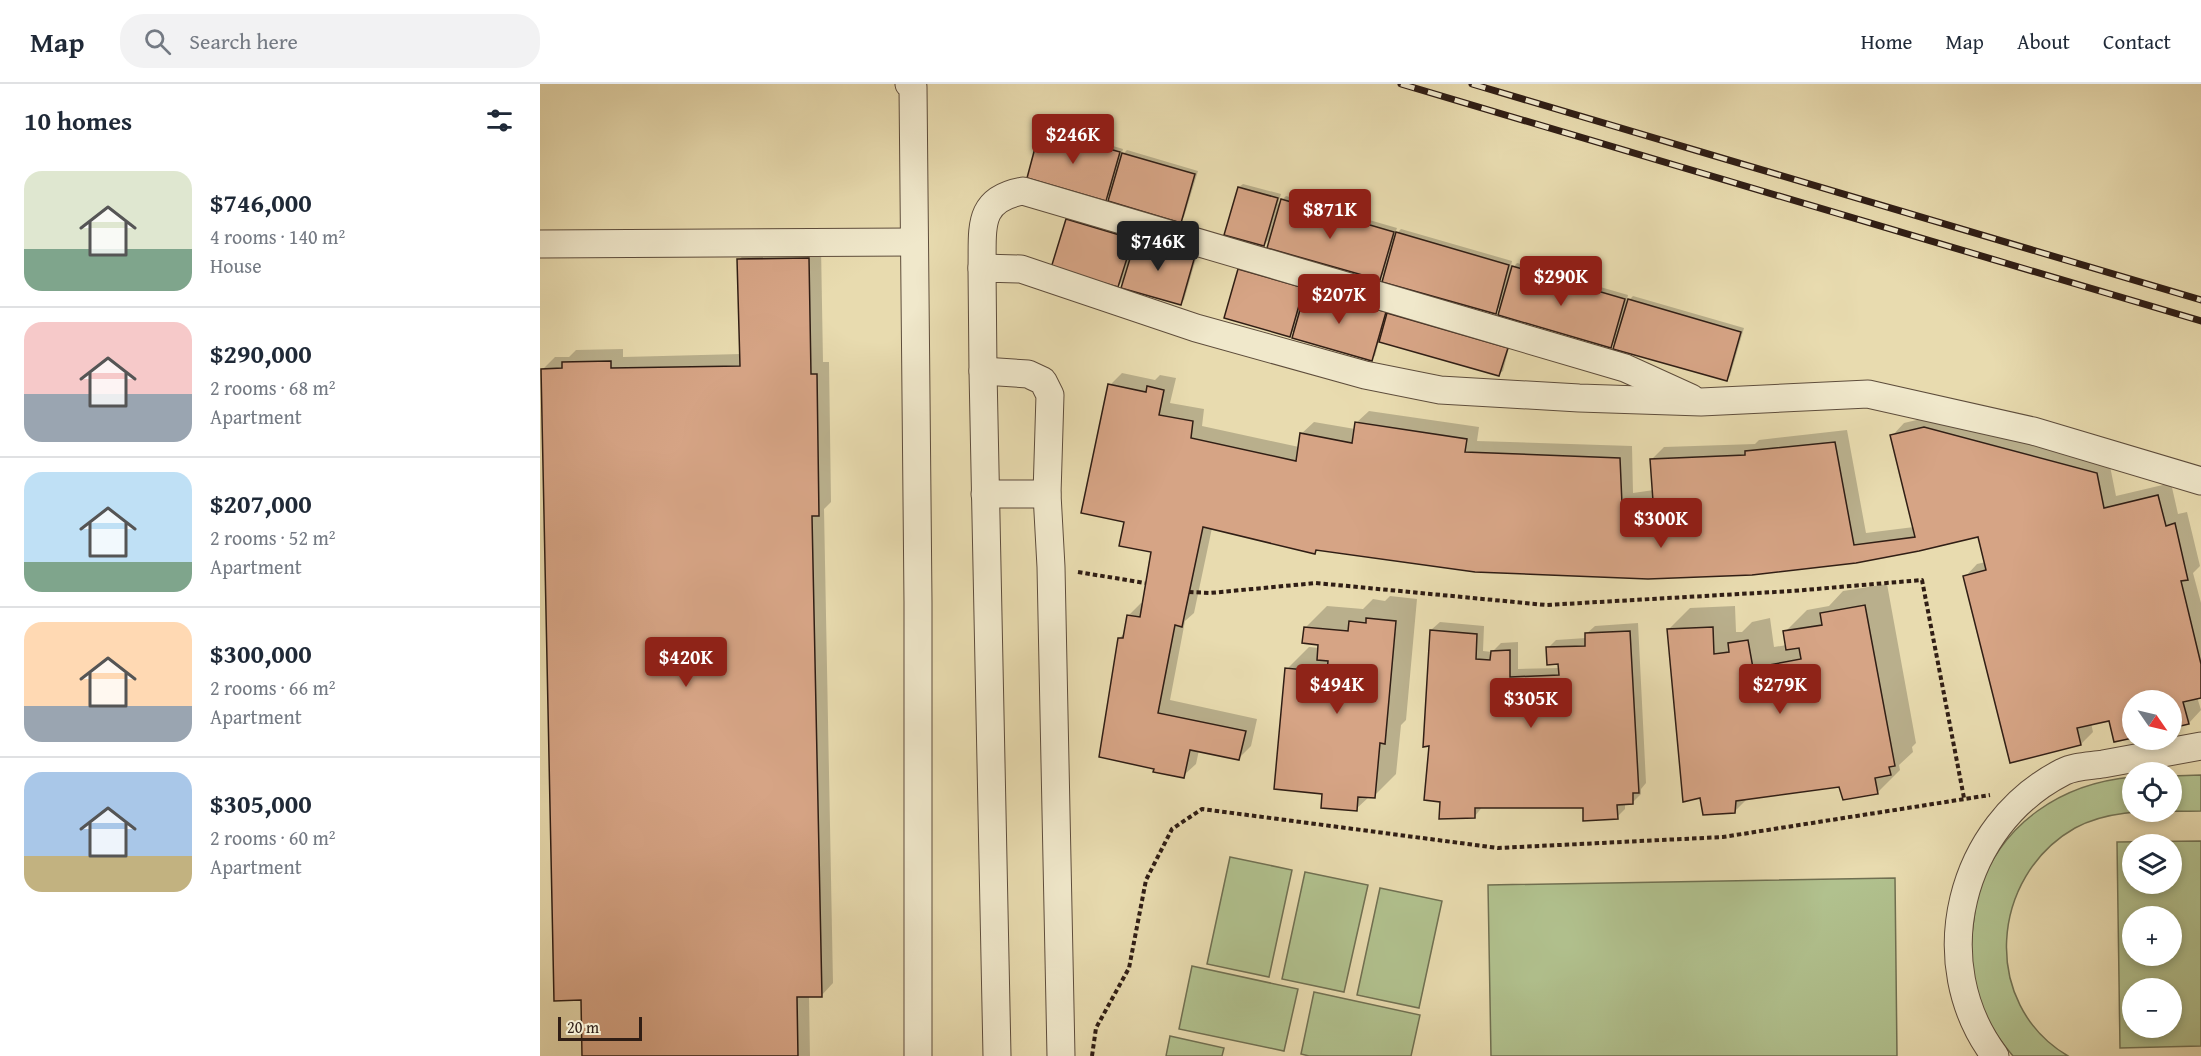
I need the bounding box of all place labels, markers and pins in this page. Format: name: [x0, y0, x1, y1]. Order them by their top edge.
pin: $246K: [1031, 114, 1115, 165]
pin: $871K: [1288, 189, 1372, 240]
pin: $746K: [1116, 221, 1200, 272]
pin: $290K: [1519, 256, 1603, 307]
pin: $207K: [1297, 274, 1381, 325]
pin: $300K: [1619, 498, 1703, 549]
pin: $420K: [644, 637, 728, 688]
pin: $494K: [1295, 664, 1379, 715]
pin: $279K: [1738, 664, 1822, 715]
pin: $305K: [1489, 678, 1573, 729]

